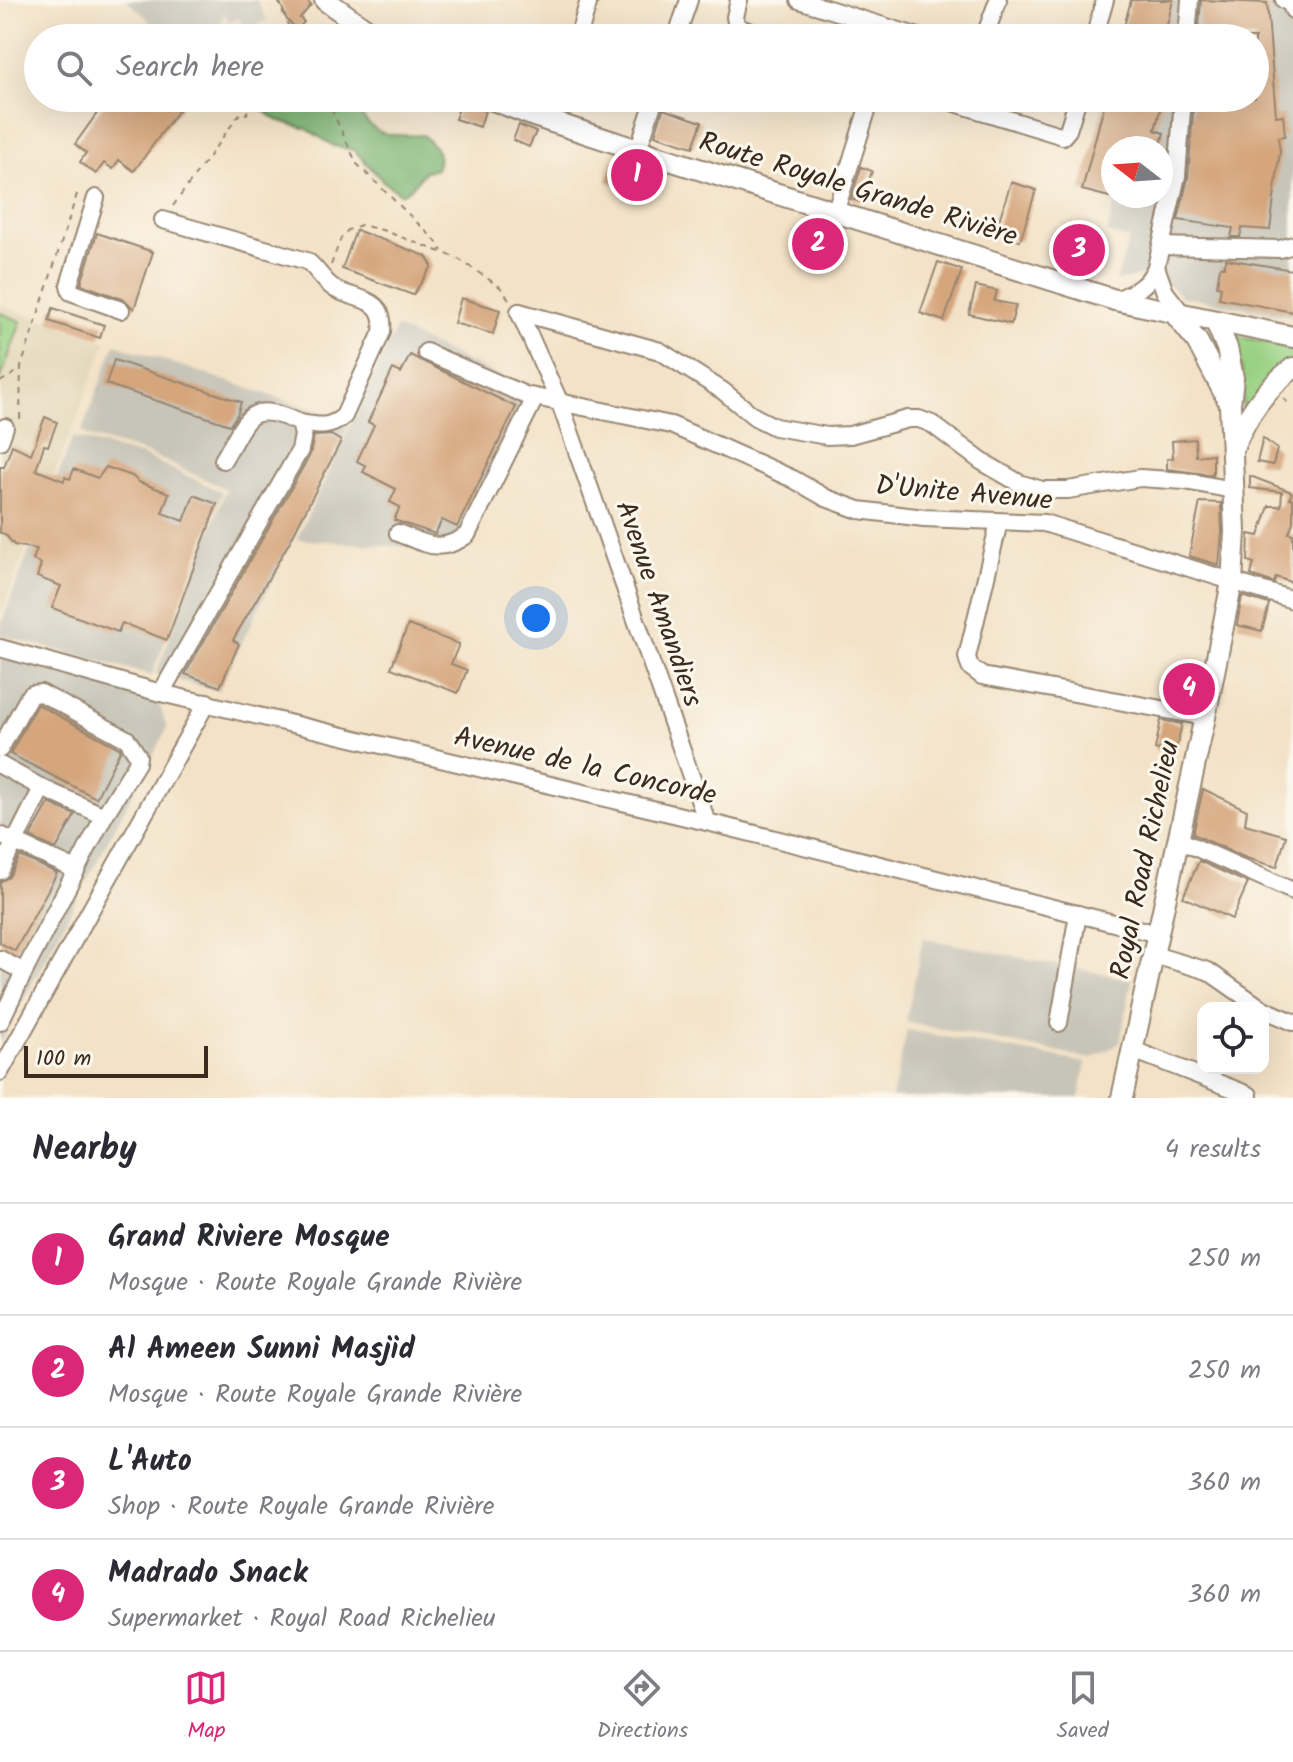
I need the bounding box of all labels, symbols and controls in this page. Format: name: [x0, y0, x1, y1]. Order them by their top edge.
search box: [24, 24, 1269, 112]
text: Search here: [116, 44, 264, 92]
icon: search: [52, 46, 96, 90]
street label: Route Royale Grande Rivière: [693, 120, 1023, 260]
north arrow: [1101, 136, 1173, 208]
pin: 1: [611, 145, 663, 205]
pin: 2: [792, 214, 844, 274]
pin: 3: [1053, 220, 1105, 280]
street label: D'Unite Avenue: [874, 464, 1055, 524]
street label: Avenue Amandiers: [602, 495, 714, 713]
your location: [516, 598, 556, 638]
pin: 4: [1163, 659, 1215, 719]
street label: Avenue de la Concorde: [449, 715, 721, 819]
street label: Royal Road Richelieu: [1099, 736, 1193, 984]
map controls: [1197, 1002, 1269, 1074]
button: locate: [1197, 1002, 1269, 1074]
scale bar: [24, 1042, 208, 1078]
text: 100 m: [36, 1042, 91, 1077]
text: Nearby: [32, 1123, 137, 1177]
text: 4 results: [1165, 1129, 1261, 1171]
text: Grand Riviere Mosque: [108, 1214, 390, 1262]
text: 1: [54, 1238, 62, 1280]
text: 250 m: [1188, 1238, 1261, 1280]
text: Mosque · Route Royale Grande Rivière: [108, 1262, 522, 1304]
text: Al Ameen Sunni Masjid: [108, 1326, 415, 1374]
text: 2: [50, 1350, 66, 1392]
text: 250 m: [1188, 1350, 1261, 1392]
text: Mosque · Route Royale Grande Rivière: [108, 1374, 522, 1416]
text: L'Auto: [108, 1438, 192, 1486]
text: 3: [51, 1462, 65, 1504]
text: 360 m: [1188, 1462, 1261, 1504]
text: Shop · Route Royale Grande Rivière: [108, 1486, 494, 1528]
text: Madrado Snack: [108, 1550, 308, 1598]
text: 4: [51, 1574, 65, 1616]
text: 360 m: [1188, 1574, 1261, 1616]
text: Supermarket · Royal Road Richelieu: [108, 1598, 496, 1640]
tab: Map: [184, 1666, 228, 1749]
tab: Directions: [597, 1666, 688, 1749]
tab: Saved: [1057, 1666, 1109, 1749]

